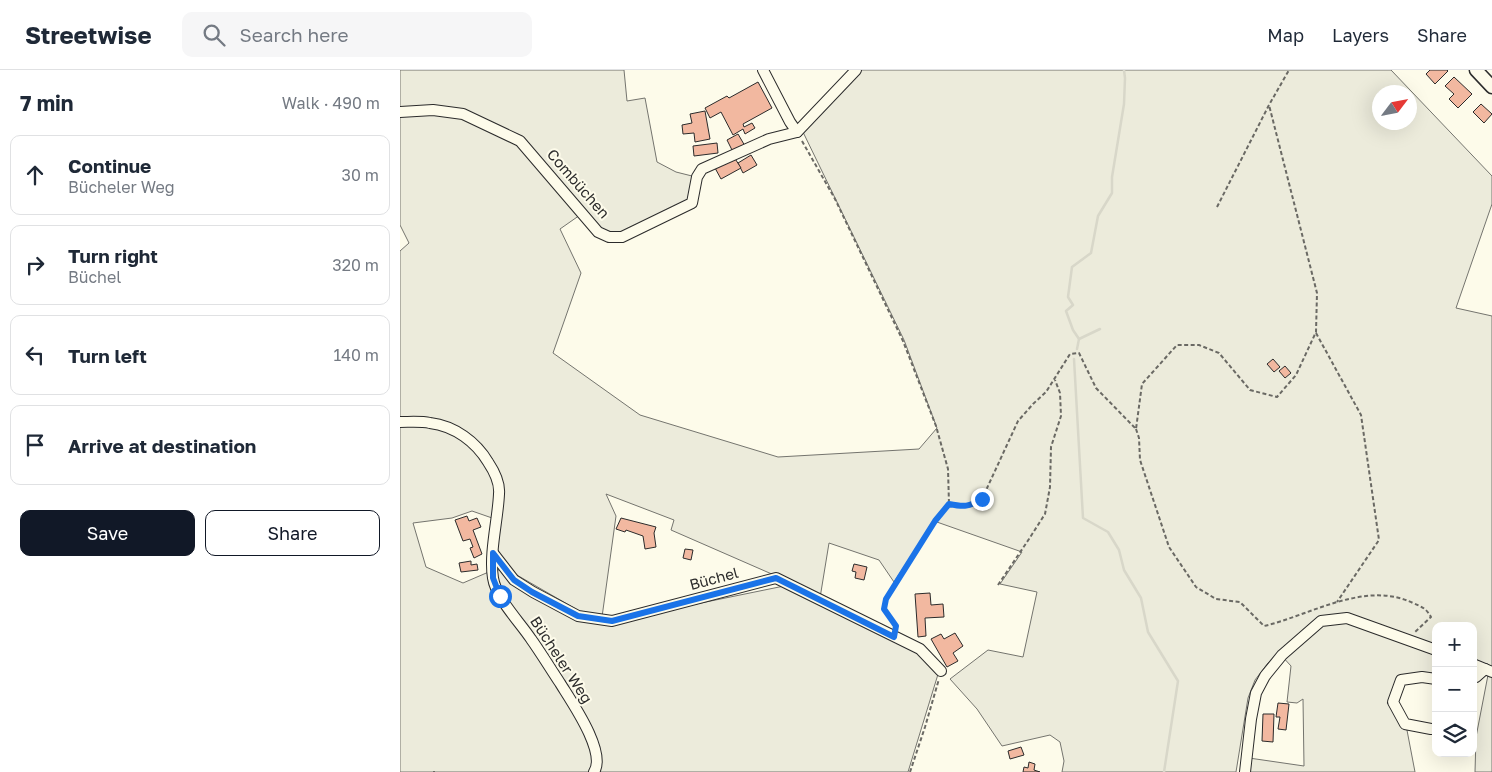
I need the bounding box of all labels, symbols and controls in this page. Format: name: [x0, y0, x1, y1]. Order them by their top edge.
search box: [182, 12, 532, 57]
text: Streetwise: [25, 20, 152, 49]
icon: search: [200, 21, 228, 49]
text: Search here: [240, 23, 348, 46]
text: Map: [1267, 24, 1304, 46]
text: Layers: [1332, 24, 1389, 46]
text: Share: [1417, 24, 1467, 46]
north arrow: [1372, 85, 1417, 130]
text: 7 min: [20, 90, 74, 116]
text: Walk · 490 m: [282, 93, 380, 113]
street label: Combüchen: [544, 145, 614, 222]
text: Continue: [68, 154, 151, 177]
icon: ahead: [21, 161, 49, 189]
text: 30 m: [342, 165, 379, 185]
text: Bücheler Weg: [68, 177, 175, 197]
text: Turn right: [68, 244, 158, 267]
icon: right: [21, 251, 49, 279]
text: 320 m: [332, 255, 379, 275]
text: Büchel: [68, 267, 121, 287]
icon: left: [21, 341, 49, 369]
text: Turn left: [68, 344, 147, 367]
text: 140 m: [333, 345, 379, 365]
icon: arrive: [21, 431, 49, 459]
text: Arrive at destination: [68, 434, 256, 457]
route end: [971, 488, 994, 511]
button: Save: [20, 510, 195, 556]
button: Share: [205, 510, 380, 556]
street label: Büchel: [687, 563, 740, 593]
route start: [489, 585, 512, 608]
street label: Bücheler Weg: [527, 613, 597, 706]
map controls: [1432, 622, 1477, 757]
button: +: [1432, 622, 1477, 667]
button: −: [1432, 667, 1477, 712]
button: layers: [1432, 712, 1477, 757]

